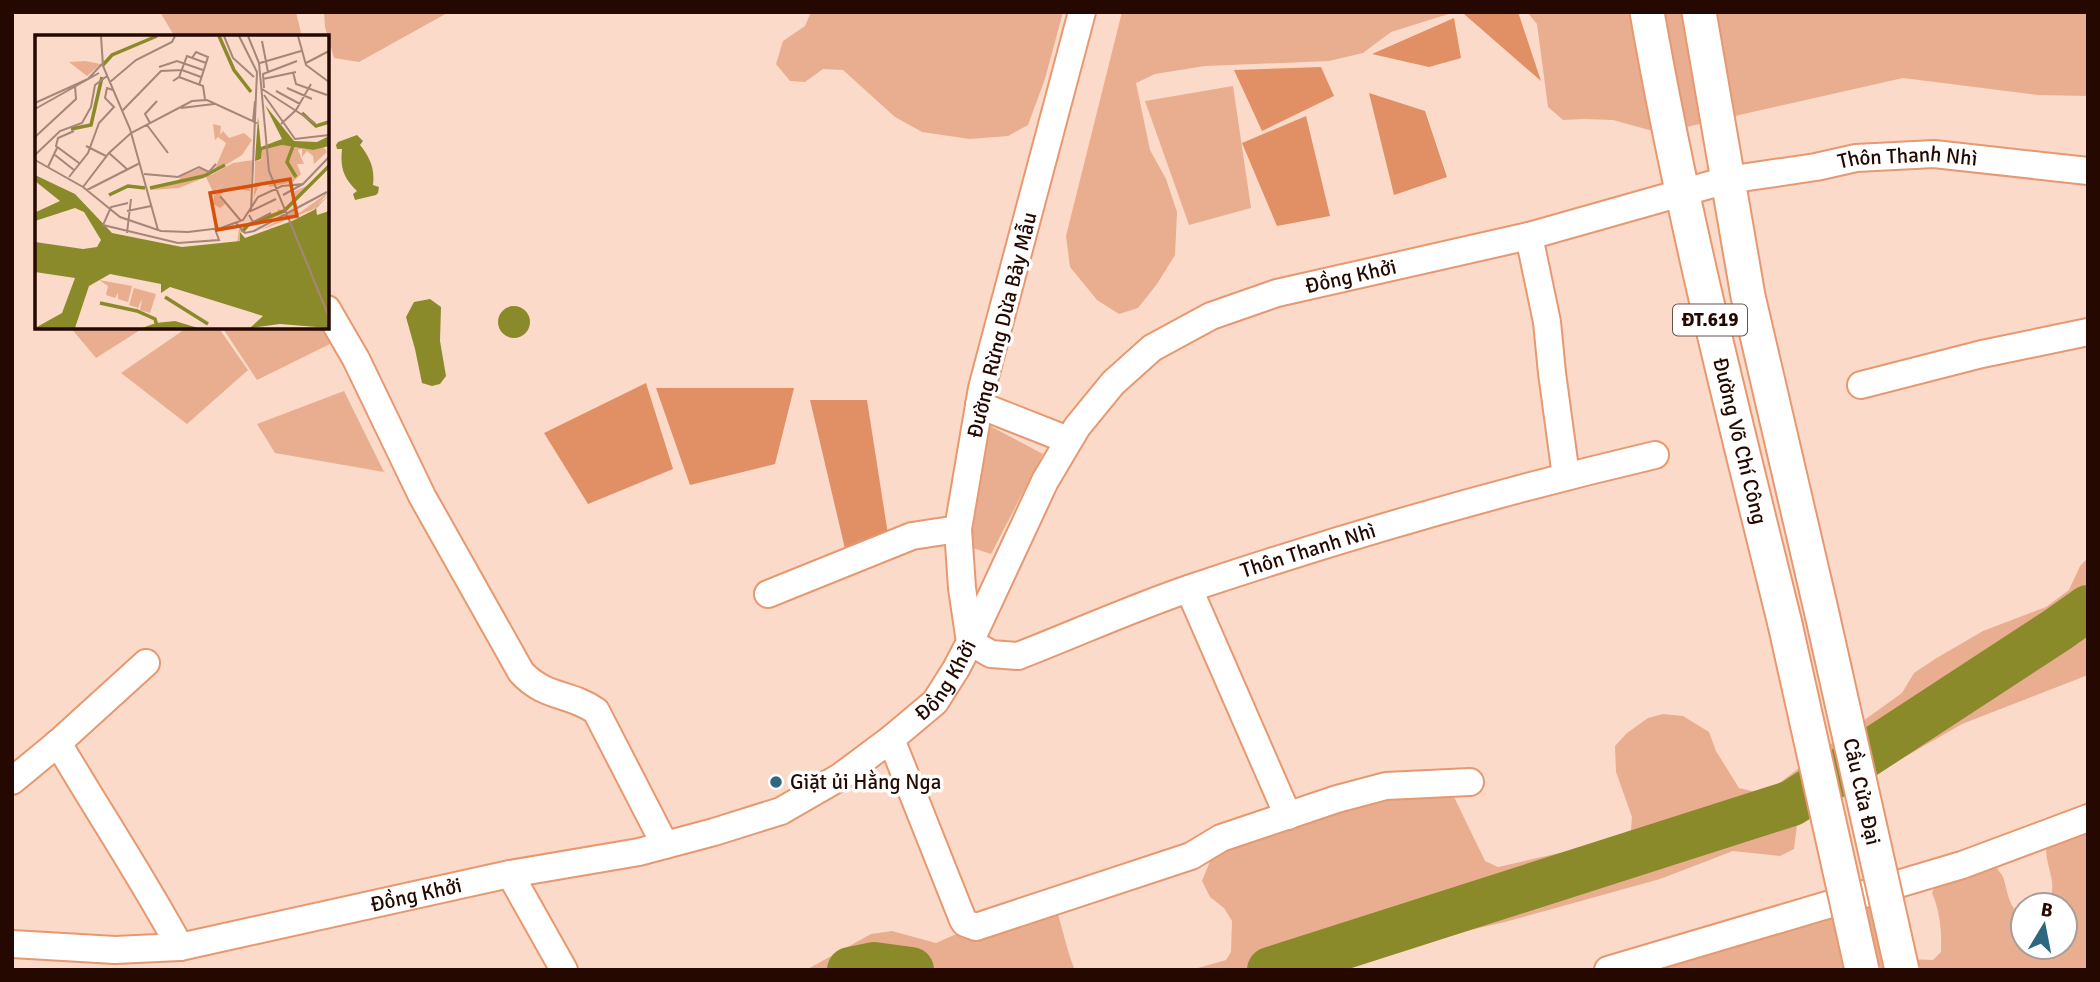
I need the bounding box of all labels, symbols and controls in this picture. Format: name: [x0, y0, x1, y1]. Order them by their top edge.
inset map: [35, 35, 329, 329]
street label: Thôn Thanh Nhì: [1835, 141, 1979, 175]
street label: Đường Rừng Dừa Bảy Mẫu: [961, 209, 1043, 441]
street label: Đồng Khởi: [1303, 253, 1399, 299]
road number: ĐT.619: [1673, 304, 1747, 336]
street label: Đường Võ Chí Công: [1707, 355, 1773, 527]
street label: Thôn Thanh Nhì: [1237, 517, 1379, 584]
street label: Đồng Khởi: [909, 635, 982, 726]
street label: Cầu Cửa Đại: [1837, 736, 1887, 848]
place label: Giặt ủi Hằng Nga: [790, 769, 941, 795]
marker: Giặt ủi Hằng Nga: [768, 774, 784, 790]
street label: Đồng Khởi: [368, 872, 464, 918]
north arrow: [2009, 891, 2079, 961]
text: B: [2039, 897, 2055, 923]

